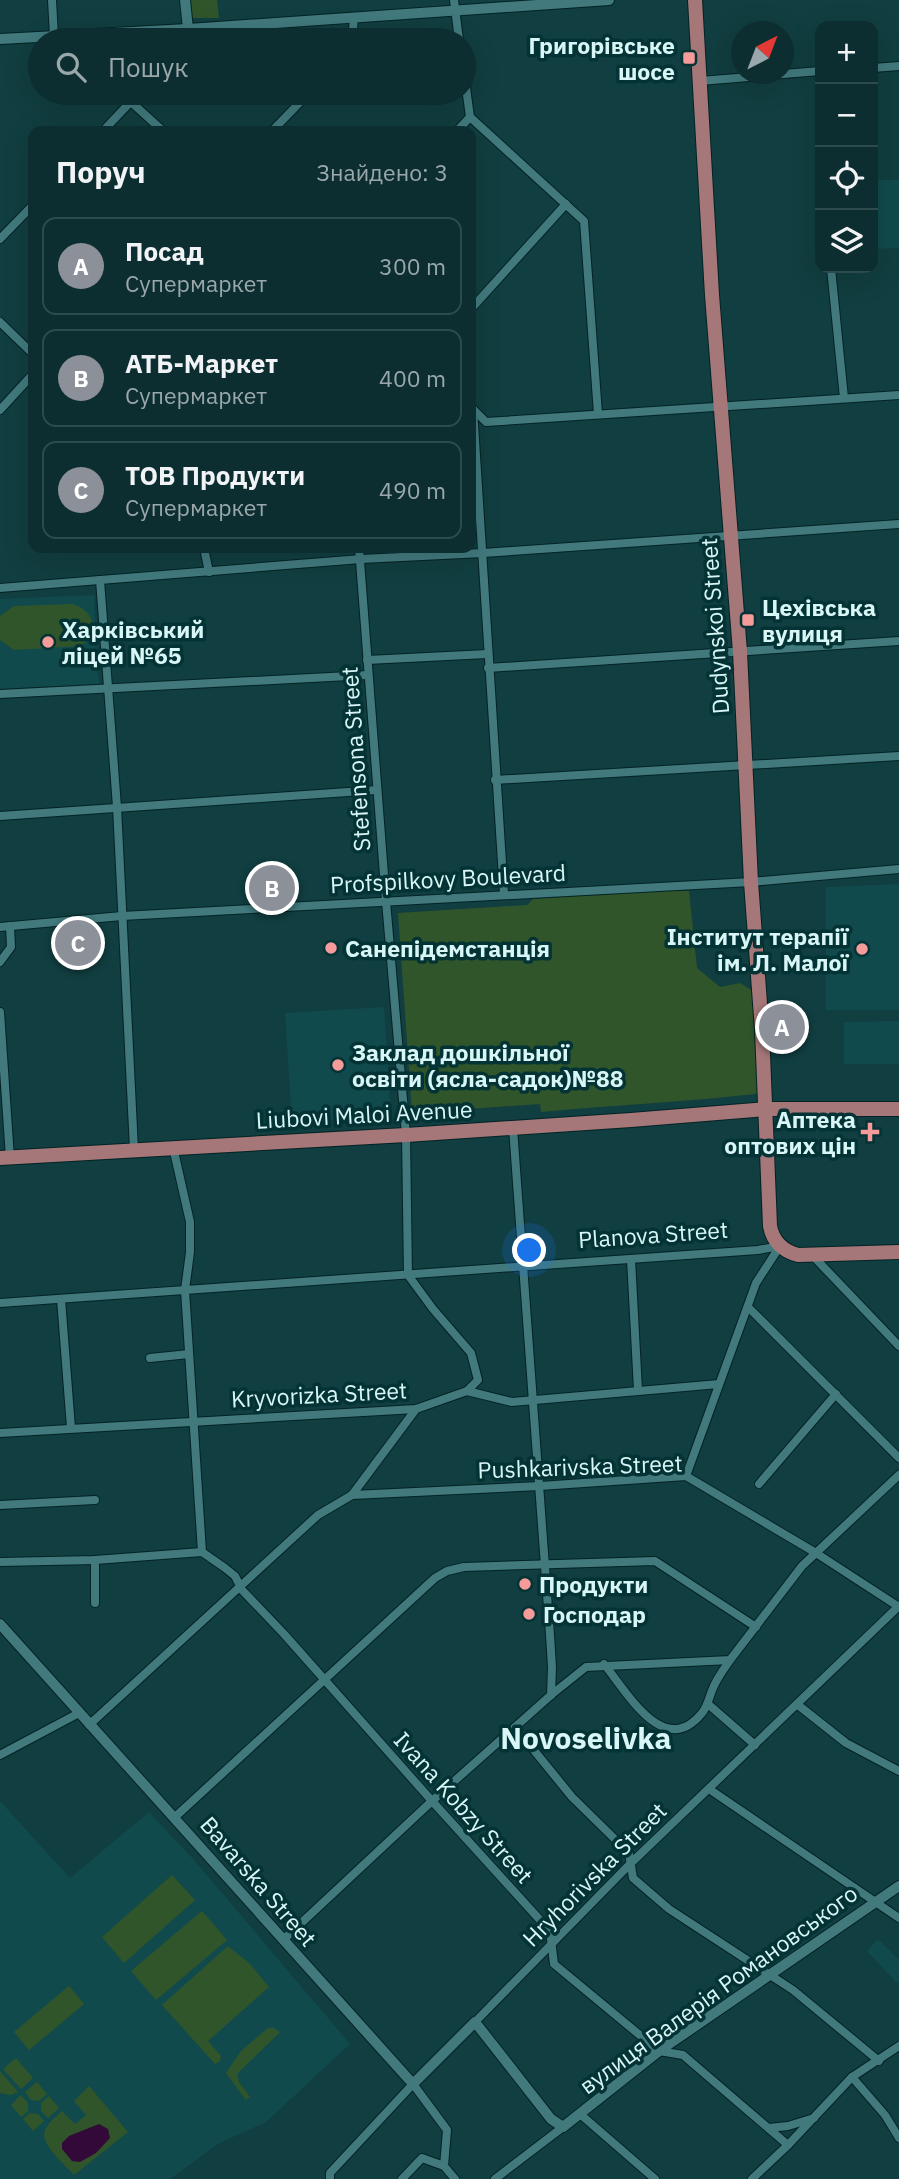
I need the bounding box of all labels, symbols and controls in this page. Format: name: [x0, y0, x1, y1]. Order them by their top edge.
north arrow: [731, 21, 794, 84]
map controls: [815, 21, 878, 273]
button: +: [815, 21, 878, 84]
search box: [28, 28, 476, 105]
place label: Григорівське шосе: [528, 30, 675, 86]
icon: search: [52, 48, 90, 86]
text: Пошук: [108, 50, 189, 84]
marker: Григорівське шосе: [681, 50, 697, 66]
button: −: [815, 84, 878, 147]
button: locate: [815, 147, 878, 210]
text: Поруч: [56, 152, 146, 191]
text: Знайдено: 3: [316, 157, 448, 187]
button: layers: [815, 210, 878, 273]
text: Посад: [125, 234, 204, 268]
text: A: [73, 251, 89, 281]
text: 300 m: [379, 251, 446, 281]
text: Супермаркет: [125, 268, 267, 298]
text: АТБ-Маркет: [125, 346, 278, 380]
text: B: [73, 363, 89, 393]
text: 400 m: [379, 363, 446, 393]
text: Супермаркет: [125, 380, 267, 410]
text: ТОВ Продукти: [125, 458, 305, 492]
text: C: [74, 475, 88, 505]
text: 490 m: [379, 475, 446, 505]
text: Супермаркет: [125, 492, 267, 522]
street label: Dudynskoi Street: [693, 537, 735, 715]
place label: Цехівська вулиця: [762, 592, 876, 648]
marker: Цехівська вулиця: [740, 612, 756, 628]
place label: Харківський ліцей №65: [62, 614, 204, 670]
marker: Харківський ліцей №65: [40, 634, 56, 650]
street label: Stefensona Street: [334, 666, 376, 852]
street label: Profspilkovy Boulevard: [329, 857, 567, 899]
pin: B: [249, 862, 295, 914]
pin: C: [55, 917, 101, 969]
place label: Інститут терапії ім. Л. Малої: [667, 921, 849, 977]
place label: Санепідемстанція: [345, 933, 550, 963]
marker: Санепідемстанція: [323, 940, 339, 956]
marker: Інститут терапії ім. Л. Малої: [854, 941, 870, 957]
pin: A: [759, 1001, 805, 1053]
place label: Заклад дошкільної освіти (ясла-садок)№88: [352, 1037, 624, 1093]
marker: Заклад дошкільної освіти (ясла-садок)№88: [330, 1057, 346, 1073]
street label: Liubovi Maloi Avenue: [255, 1093, 473, 1135]
place label: Аптека оптових цін: [724, 1104, 856, 1160]
marker: Аптека оптових цін: [862, 1124, 878, 1140]
street label: Planova Street: [577, 1214, 729, 1254]
your location: [512, 1233, 546, 1267]
street label: Kryvorizka Street: [230, 1374, 408, 1414]
street label: Pushkarivska Street: [477, 1447, 683, 1485]
place label: Продукти: [539, 1569, 648, 1599]
marker: Продукти: [517, 1576, 533, 1592]
place label: Господар: [543, 1599, 646, 1629]
marker: Господар: [521, 1606, 537, 1622]
district label: Novoselivka: [500, 1718, 672, 1757]
street label: Ivana Kobzy Street: [388, 1725, 540, 1889]
street label: Hryhorivska Street: [516, 1796, 672, 1952]
street label: Bavarska Street: [194, 1810, 324, 1952]
street label: вулиця Валерія Романовського: [573, 1878, 863, 2100]

